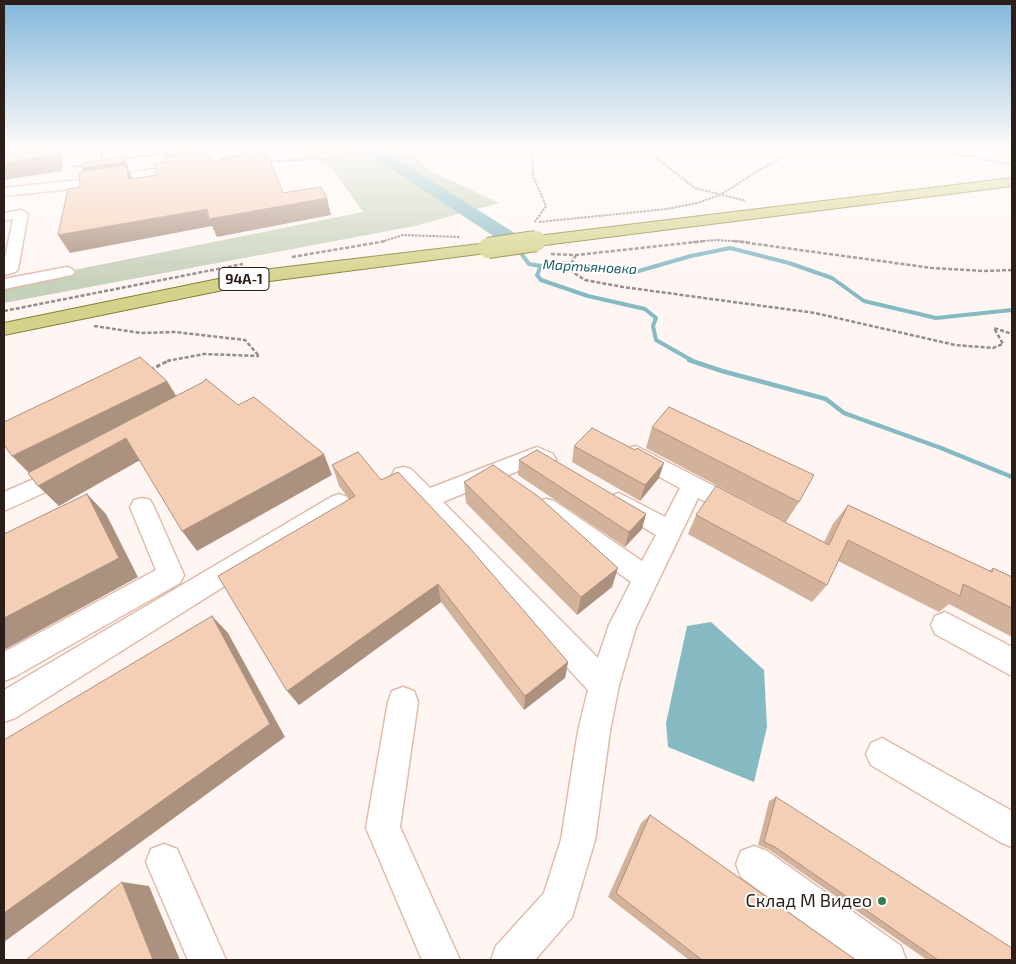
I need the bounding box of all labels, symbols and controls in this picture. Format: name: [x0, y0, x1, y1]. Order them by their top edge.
water label: Мартьяновка: [542, 256, 638, 278]
road number: 94А-1: [219, 268, 269, 290]
place label: Склад М Видео: [745, 890, 872, 912]
marker: Склад М Видео: [876, 895, 888, 907]

